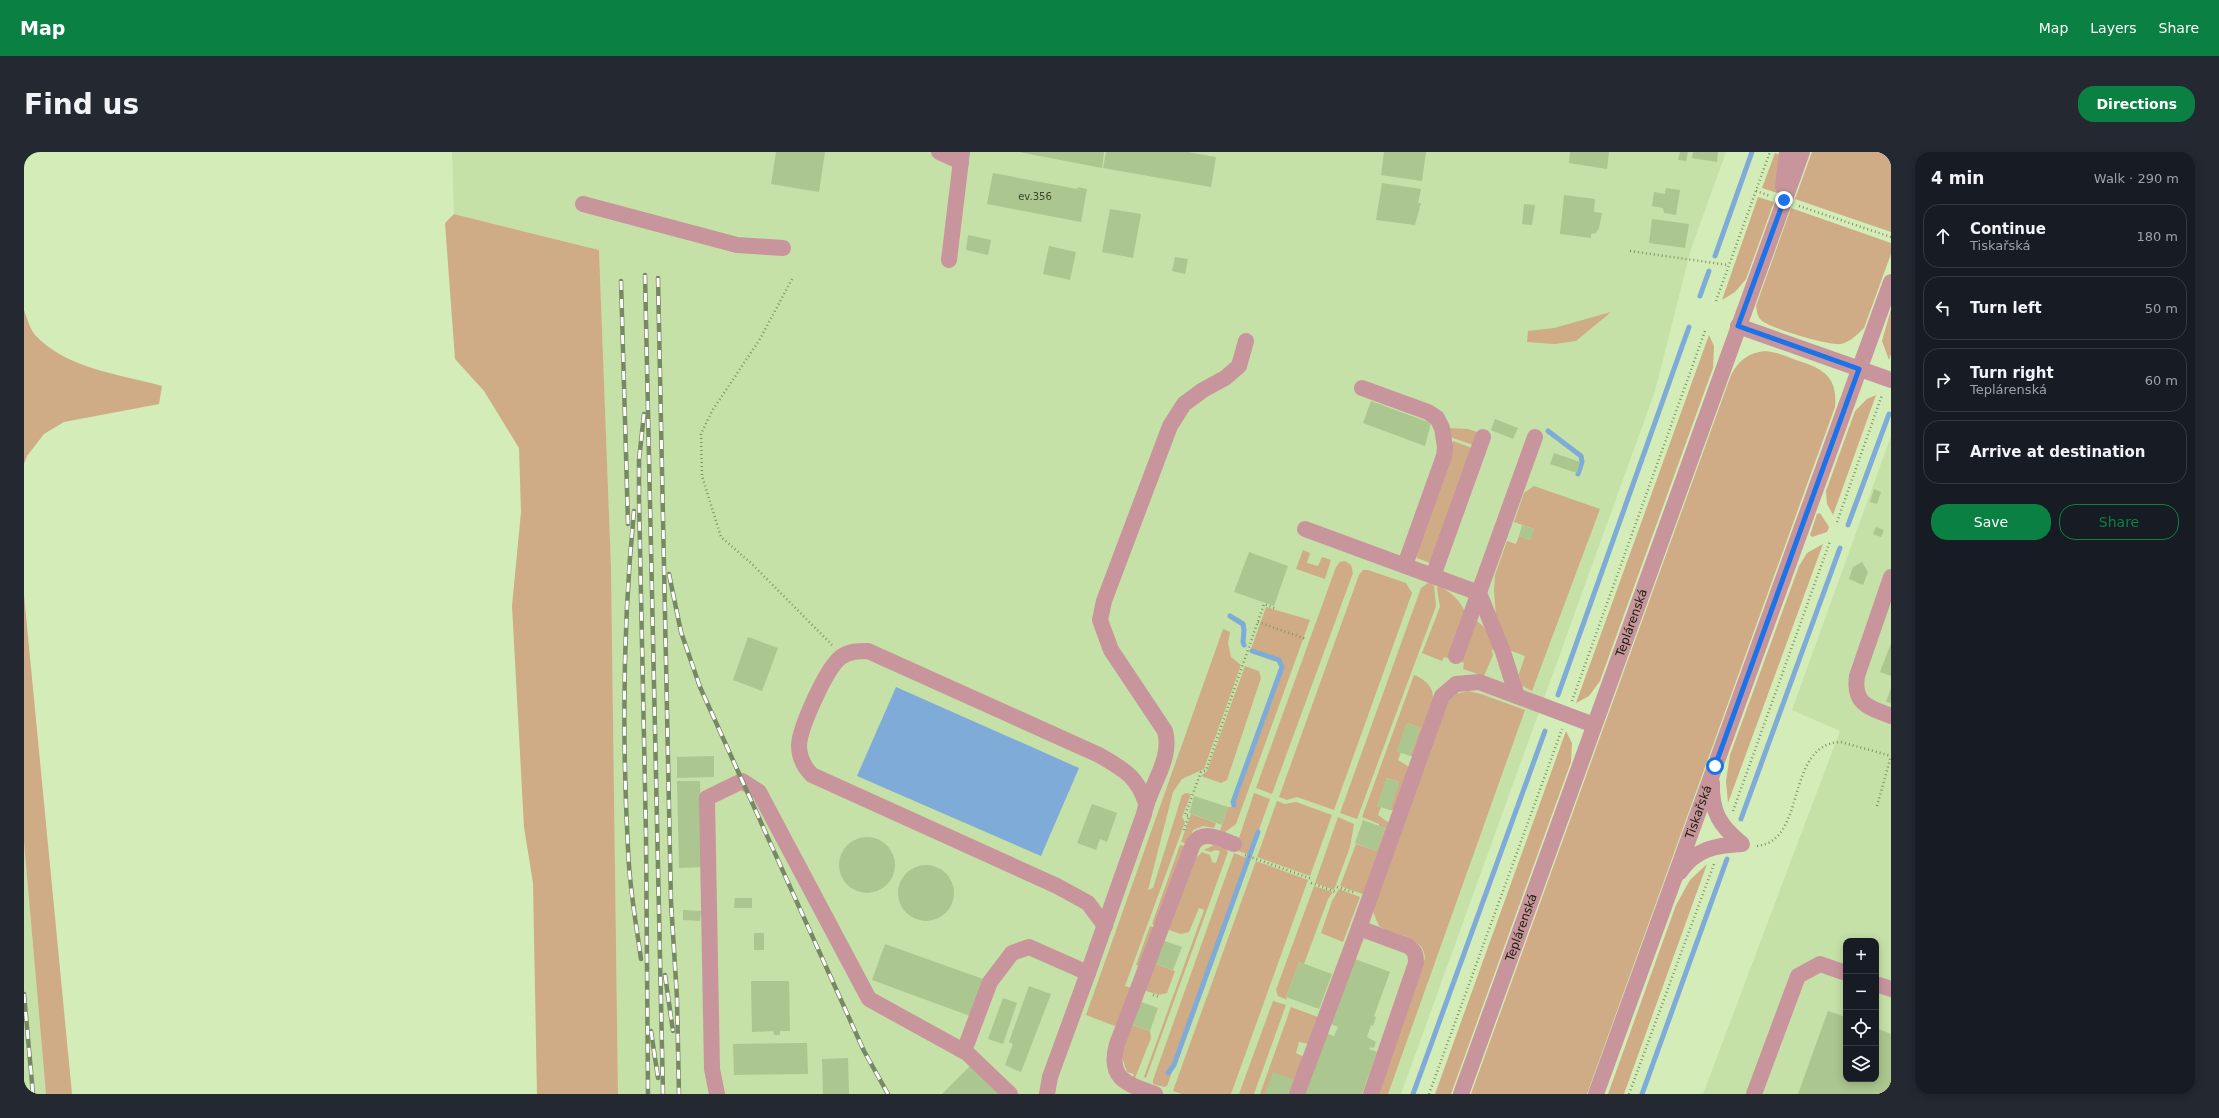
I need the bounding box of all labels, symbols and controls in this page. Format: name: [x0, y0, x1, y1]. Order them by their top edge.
text: Map: [20, 17, 65, 39]
text: Map: [2039, 20, 2068, 36]
text: Layers: [2090, 20, 2137, 36]
text: Share: [2159, 20, 2199, 36]
button: Directions: [2078, 86, 2195, 122]
text: Find us: [24, 88, 139, 121]
text: 4 min: [1931, 168, 1984, 188]
text: Walk · 290 m: [2094, 171, 2179, 186]
house number: ev.356: [1018, 191, 1052, 202]
route end: [1775, 191, 1793, 209]
text: Continue: [1970, 220, 2046, 238]
icon: ahead: [1932, 225, 1954, 247]
text: 180 m: [2136, 229, 2178, 244]
text: Tiskařská: [1970, 238, 2031, 253]
icon: left: [1932, 297, 1954, 319]
text: Turn left: [1970, 299, 2042, 317]
text: 50 m: [2145, 301, 2178, 316]
text: Turn right: [1970, 364, 2054, 382]
icon: right: [1932, 369, 1954, 391]
text: 60 m: [2145, 373, 2178, 388]
text: Teplárenská: [1970, 382, 2047, 397]
icon: arrive: [1932, 441, 1954, 463]
text: Arrive at destination: [1970, 443, 2145, 461]
button: Save: [1931, 504, 2051, 540]
button: Share: [2059, 504, 2179, 540]
street label: Teplárenská: [1613, 587, 1650, 660]
route start: [1706, 757, 1724, 775]
street label: Tiskařská: [1682, 783, 1715, 842]
street label: Teplárenská: [1502, 892, 1540, 964]
map controls: [1843, 938, 1879, 1082]
button: +: [1843, 938, 1879, 974]
button: −: [1843, 974, 1879, 1010]
button: locate: [1843, 1010, 1879, 1046]
button: layers: [1843, 1046, 1879, 1082]

